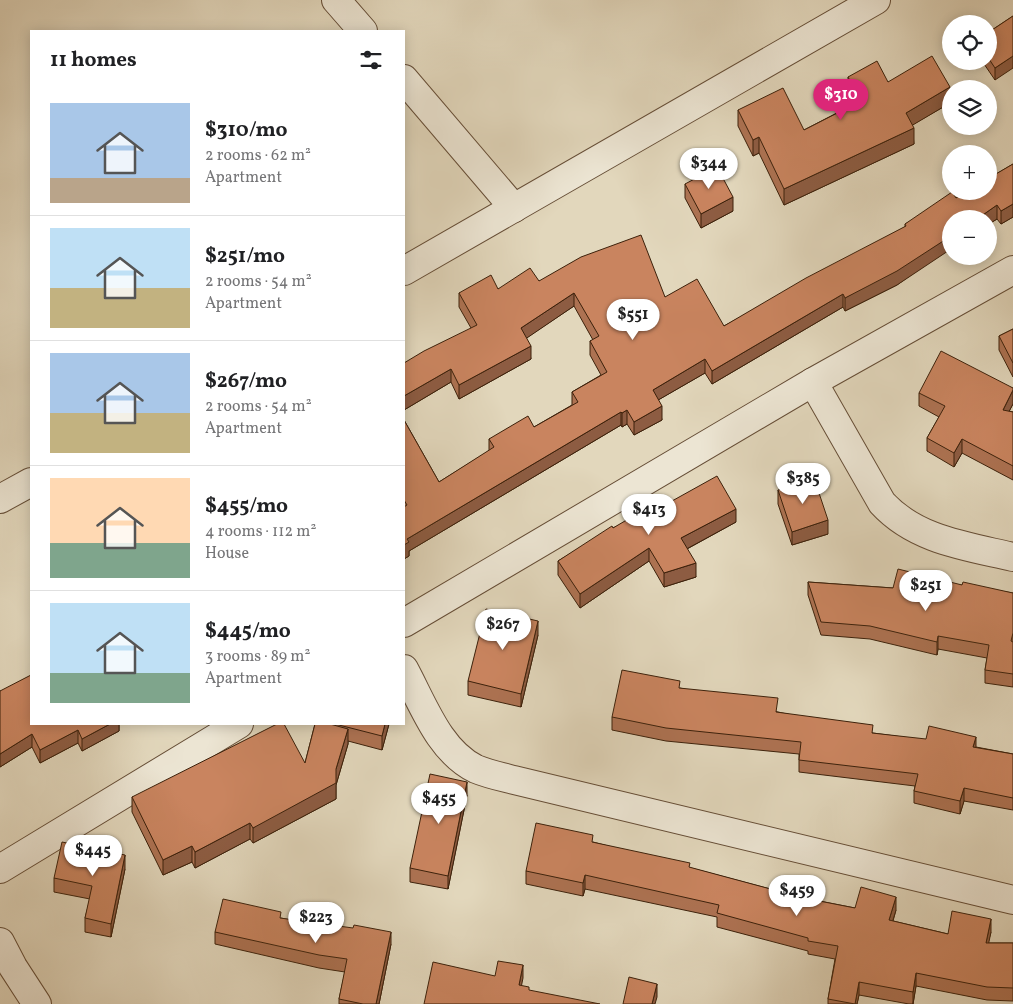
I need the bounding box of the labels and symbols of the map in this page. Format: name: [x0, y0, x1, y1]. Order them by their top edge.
pin: $310: [811, 78, 871, 121]
pin: $344: [679, 148, 739, 190]
pin: $551: [603, 298, 663, 341]
pin: $385: [773, 462, 833, 505]
pin: $413: [619, 494, 679, 536]
pin: $251: [896, 570, 956, 612]
pin: $267: [473, 608, 533, 651]
pin: $455: [409, 782, 469, 825]
pin: $445: [63, 834, 123, 877]
pin: $459: [767, 874, 827, 917]
pin: $223: [286, 902, 346, 944]

